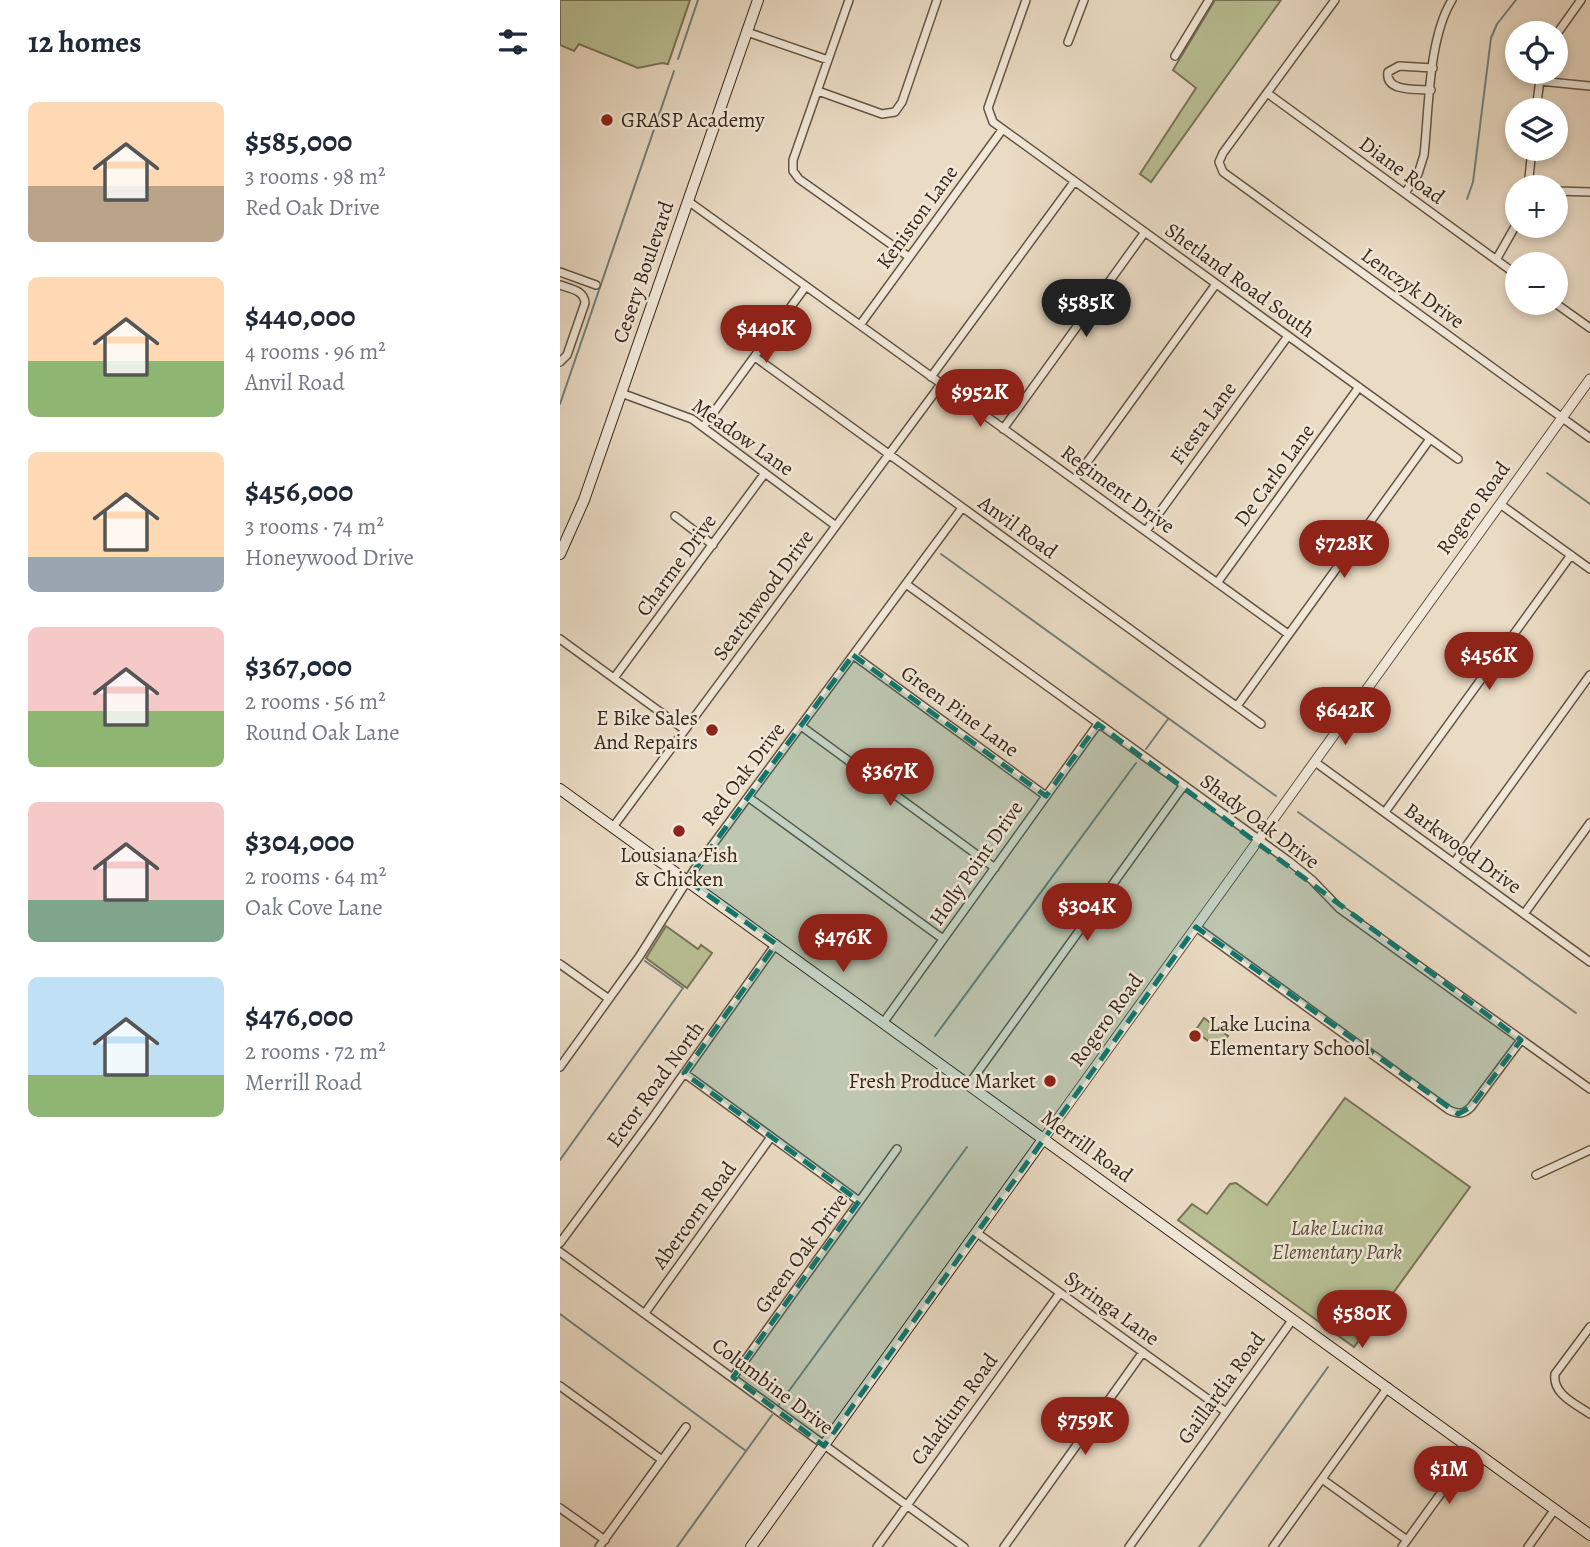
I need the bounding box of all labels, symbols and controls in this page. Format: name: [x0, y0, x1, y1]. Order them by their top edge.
map controls: [1505, 21, 1568, 315]
button: locate: [1505, 21, 1568, 84]
text: 12 homes: [28, 22, 141, 62]
icon: filters: [494, 23, 532, 61]
button: layers: [1505, 98, 1568, 161]
place label: GRASP Academy: [621, 106, 765, 134]
marker: GRASP Academy: [599, 112, 615, 128]
text: $585,000: [245, 121, 352, 161]
street label: Diane Road: [1354, 129, 1451, 211]
icon: home: [84, 130, 168, 214]
street label: Keniston Lane: [870, 159, 964, 275]
text: 3 rooms · 98 m²: [245, 161, 386, 192]
button: +: [1505, 175, 1568, 238]
text: Red Oak Drive: [245, 192, 380, 223]
street label: Cesery Boulevard: [606, 197, 681, 347]
street label: Shetland Road South: [1159, 216, 1321, 344]
street label: Lenczyk Drive: [1356, 241, 1470, 335]
button: −: [1505, 252, 1568, 315]
pin: $585K: [1037, 280, 1135, 339]
text: $585K: [1058, 286, 1114, 317]
text: $440,000: [245, 296, 356, 336]
icon: home: [84, 305, 168, 389]
pin: $440K: [717, 306, 815, 365]
text: $440K: [736, 312, 796, 343]
text: 4 rooms · 96 m²: [245, 336, 386, 367]
text: Anvil Road: [245, 367, 345, 398]
pin: $952K: [931, 370, 1029, 429]
text: $952K: [951, 376, 1009, 407]
street label: Fiesta Lane: [1163, 376, 1243, 470]
street label: Meadow Lane: [687, 392, 799, 482]
street label: De Carlo Lane: [1227, 418, 1321, 532]
street label: Regiment Drive: [1055, 438, 1181, 540]
street label: Rogero Road: [1430, 455, 1517, 560]
text: $456,000: [245, 471, 353, 511]
icon: home: [84, 480, 168, 564]
street label: Anvil Road: [972, 488, 1064, 566]
street label: Charme Drive: [629, 508, 723, 622]
text: 3 rooms · 74 m²: [245, 511, 384, 542]
pin: $728K: [1295, 520, 1393, 580]
street label: Searchwood Drive: [706, 524, 820, 666]
text: $728K: [1315, 527, 1373, 558]
text: Honeywood Drive: [245, 542, 414, 573]
pin: $456K: [1440, 632, 1538, 692]
text: $456K: [1460, 639, 1518, 670]
text: $367,000: [245, 646, 352, 686]
icon: home: [84, 655, 168, 739]
street label: Green Pine Lane: [895, 659, 1025, 763]
text: 2 rooms · 56 m²: [245, 686, 386, 717]
pin: $642K: [1296, 688, 1394, 747]
text: $642K: [1316, 694, 1374, 725]
place label: E Bike Sales And Repairs: [593, 704, 698, 756]
street label: Red Oak Drive: [695, 716, 791, 832]
text: Round Oak Lane: [245, 717, 400, 748]
marker: E Bike Sales And Repairs: [704, 722, 720, 738]
pin: $367K: [841, 748, 939, 808]
text: $367K: [862, 755, 918, 786]
street label: Shady Oak Drive: [1195, 767, 1325, 875]
street label: Holly Point Drive: [923, 795, 1029, 931]
street label: Barkwood Drive: [1399, 796, 1527, 900]
text: $304,000: [245, 821, 354, 861]
marker: Lousiana Fish & Chicken: [671, 823, 687, 839]
icon: home: [84, 830, 168, 914]
place label: Lousiana Fish & Chicken: [620, 841, 738, 893]
text: 2 rooms · 64 m²: [245, 861, 386, 892]
pin: $304K: [1038, 884, 1136, 943]
text: $304K: [1058, 890, 1116, 921]
text: Oak Cove Lane: [245, 892, 383, 923]
pin: $476K: [794, 914, 892, 974]
text: $476K: [814, 921, 872, 952]
street label: Rogero Road: [1063, 967, 1150, 1072]
text: $476,000: [245, 996, 353, 1036]
icon: home: [84, 1005, 168, 1089]
place label: Lake Lucina Elementary School: [1209, 1010, 1370, 1062]
street label: Ector Road North: [600, 1015, 710, 1153]
marker: Lake Lucina Elementary School: [1187, 1028, 1203, 1044]
text: 2 rooms · 72 m²: [245, 1036, 386, 1067]
text: Merrill Road: [245, 1067, 362, 1098]
place label: Fresh Produce Market: [848, 1067, 1036, 1095]
marker: Fresh Produce Market: [1042, 1073, 1058, 1089]
street label: Merrill Road: [1036, 1103, 1139, 1189]
street label: Abercorn Road: [645, 1155, 743, 1275]
street label: Green Oak Drive: [748, 1187, 854, 1319]
park label: Lake Lucina Elementary Park: [1272, 1214, 1402, 1266]
street label: Syringa Lane: [1059, 1264, 1165, 1352]
pin: $580K: [1313, 1290, 1411, 1350]
text: $580K: [1333, 1297, 1391, 1328]
street label: Gaillardia Road: [1171, 1326, 1272, 1450]
street label: Columbine Drive: [706, 1331, 840, 1441]
street label: Caladium Road: [904, 1347, 1004, 1471]
pin: $759K: [1036, 1398, 1134, 1457]
text: $759K: [1057, 1404, 1113, 1435]
pin: $1M: [1415, 1446, 1483, 1506]
text: $1M: [1430, 1453, 1468, 1484]

